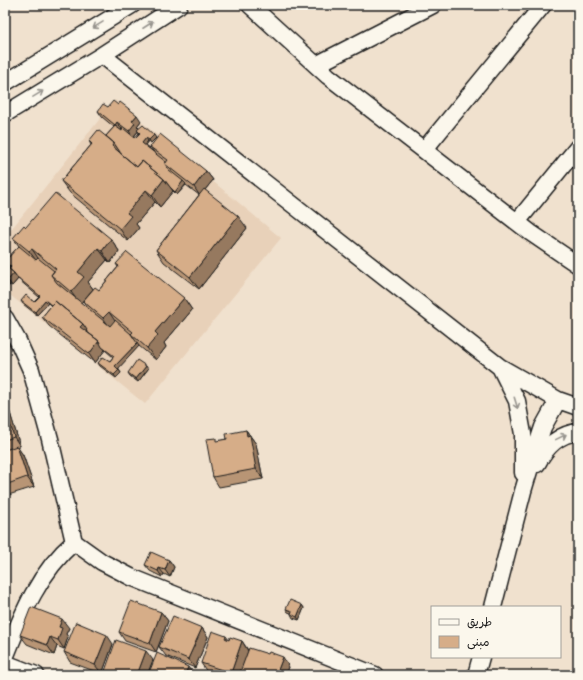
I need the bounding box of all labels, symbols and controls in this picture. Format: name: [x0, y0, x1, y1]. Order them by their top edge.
one-way arrow: [143, 20, 154, 29]
one-way arrow: [93, 21, 104, 30]
one-way arrow: [32, 89, 44, 97]
one-way arrow: [513, 396, 520, 409]
one-way arrow: [555, 433, 567, 440]
legend: [431, 606, 561, 658]
text: طريق: [467, 614, 492, 629]
text: مبنى: [467, 634, 490, 650]

